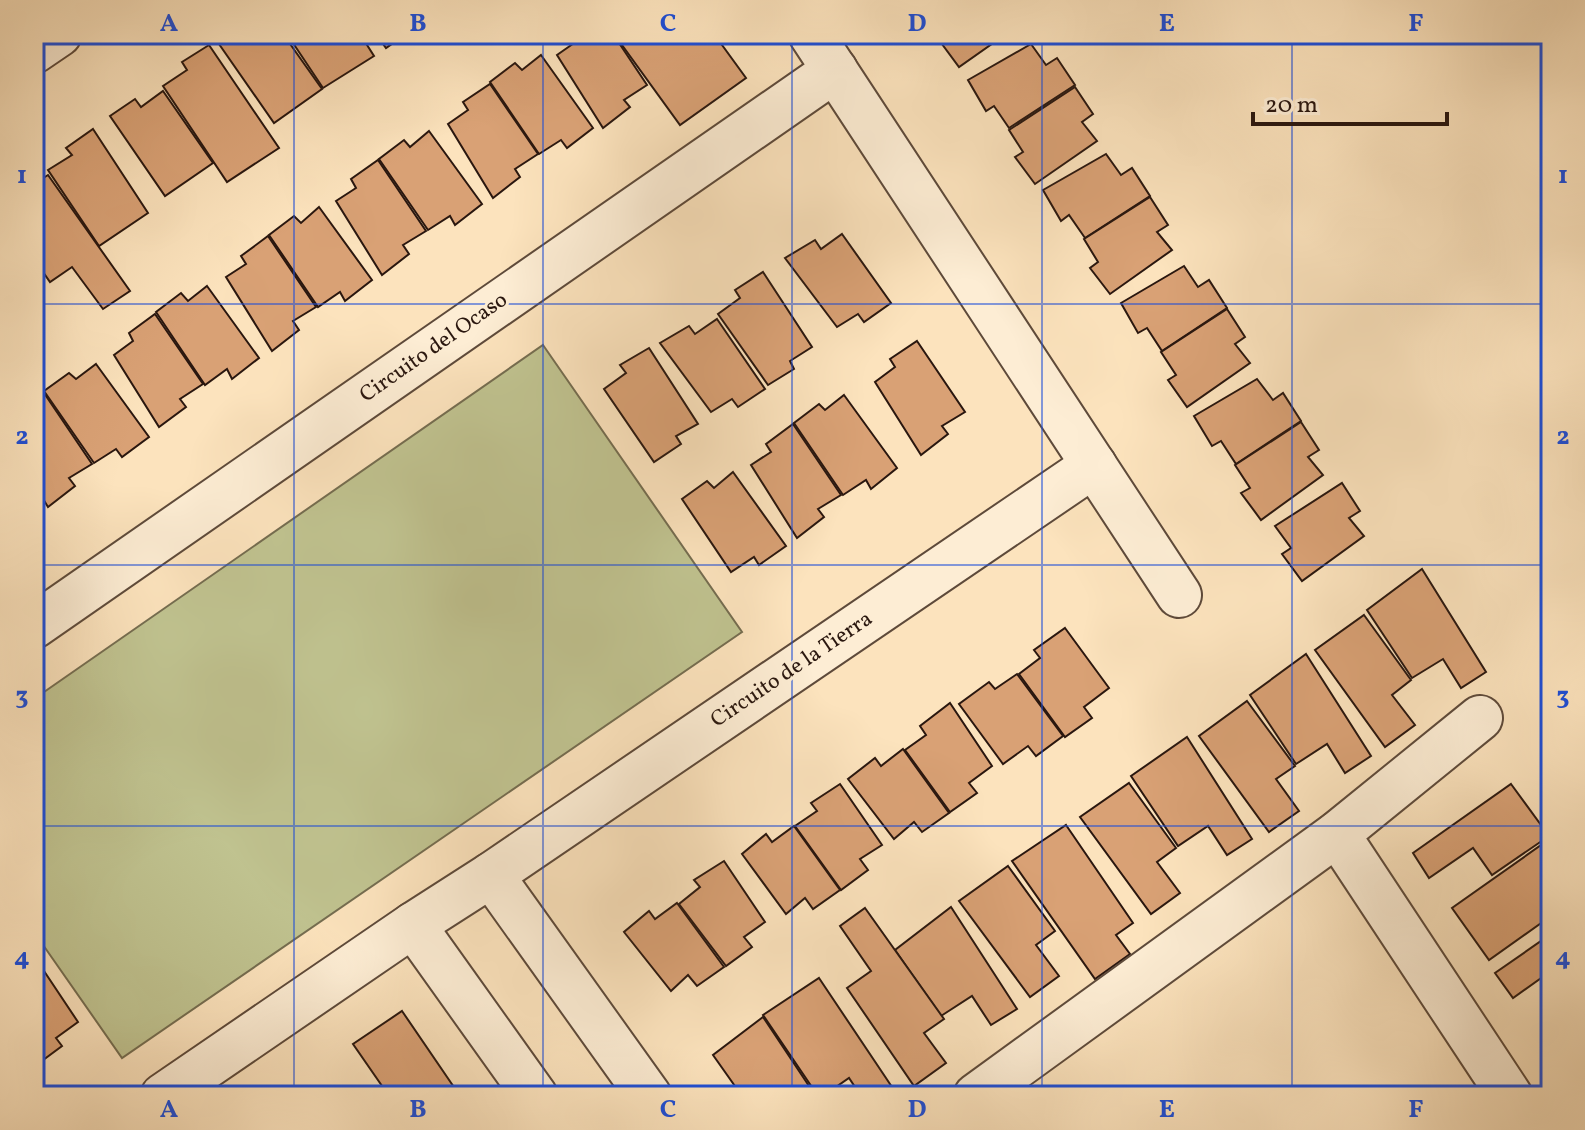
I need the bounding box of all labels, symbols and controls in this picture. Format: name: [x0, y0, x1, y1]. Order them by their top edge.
text: A: [160, 6, 179, 42]
text: B: [409, 6, 427, 42]
text: C: [660, 6, 676, 42]
text: D: [907, 6, 927, 42]
text: E: [1159, 6, 1175, 42]
text: F: [1408, 6, 1424, 42]
scale bar: [1253, 76, 1447, 126]
text: 20 m: [1265, 89, 1318, 123]
text: 1: [17, 158, 27, 194]
text: 1: [1558, 158, 1568, 194]
street label: Circuito del Ocaso: [354, 285, 514, 411]
text: 2: [15, 419, 29, 455]
text: 2: [1556, 419, 1570, 455]
street label: Circuito de la Tierra: [705, 604, 879, 736]
text: 3: [15, 679, 29, 715]
text: 3: [1556, 679, 1570, 715]
text: 4: [14, 940, 30, 976]
text: 4: [1555, 940, 1571, 976]
text: A: [160, 1092, 179, 1128]
text: B: [409, 1092, 427, 1128]
text: C: [660, 1092, 676, 1128]
text: D: [907, 1092, 927, 1128]
text: E: [1159, 1092, 1175, 1128]
text: F: [1408, 1092, 1424, 1128]

